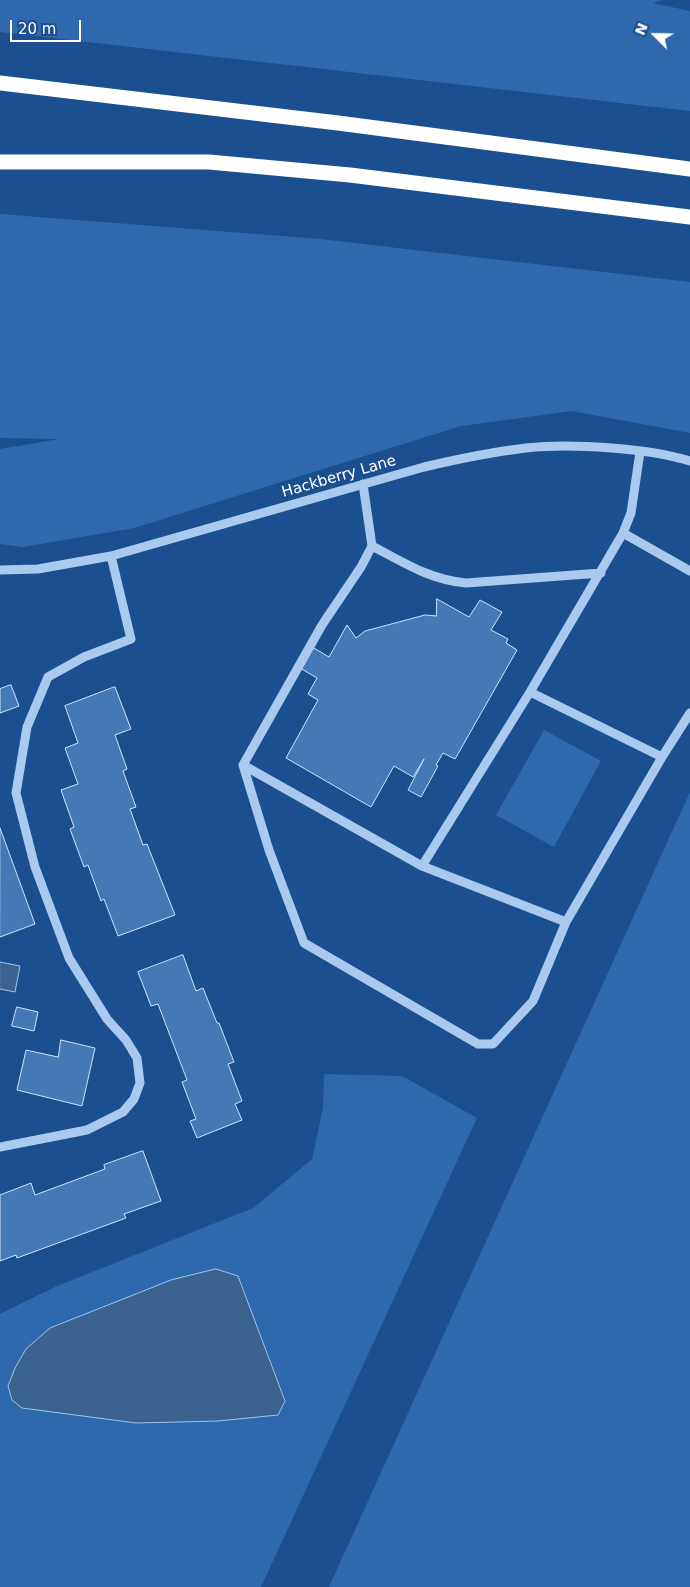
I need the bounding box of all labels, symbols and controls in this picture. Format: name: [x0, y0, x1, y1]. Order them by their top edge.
scale bar: [12, 10, 84, 42]
north arrow: [630, 10, 680, 60]
text: 20 m: [18, 20, 56, 38]
text: N: [632, 21, 651, 38]
street label: Hackberry Lane: [280, 452, 398, 502]

